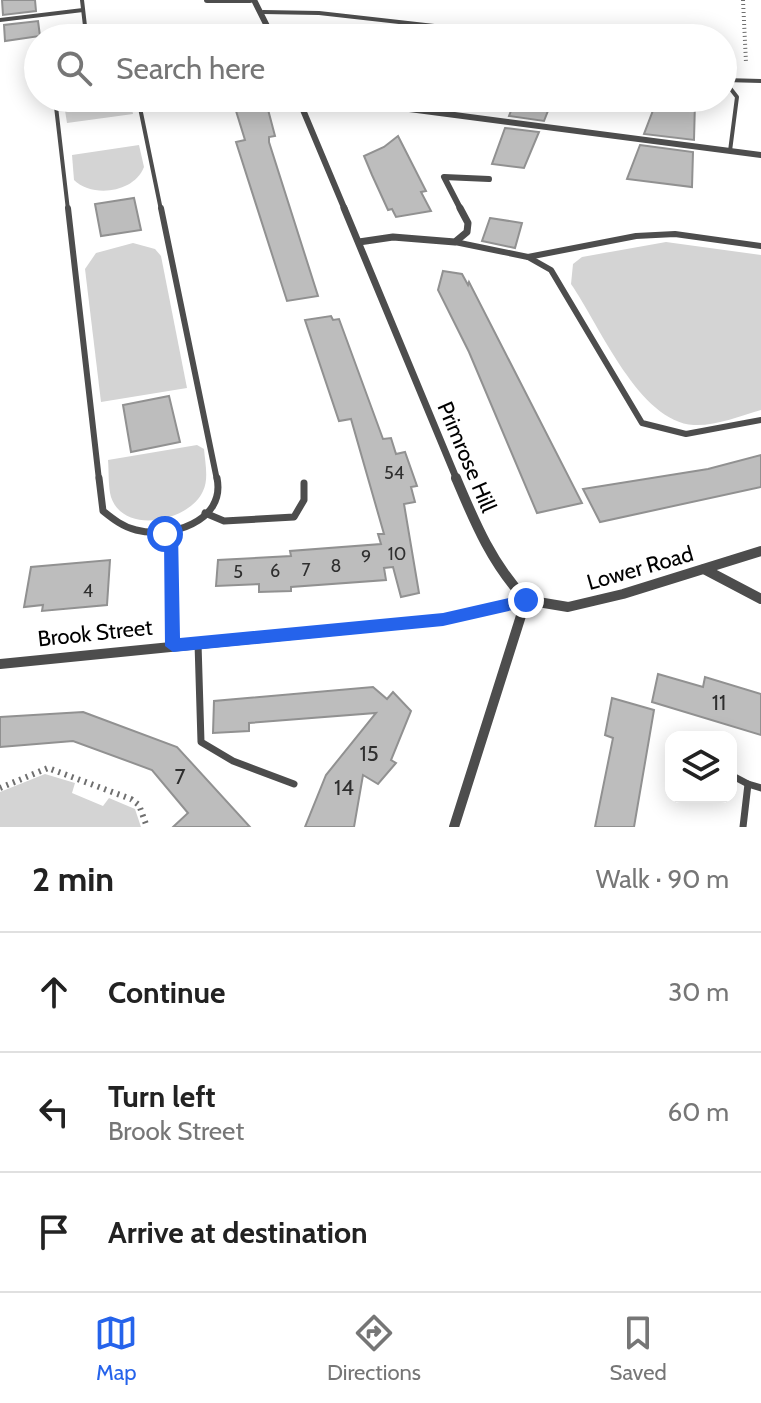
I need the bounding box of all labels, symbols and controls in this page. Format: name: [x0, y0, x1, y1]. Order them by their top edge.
search box: [24, 24, 737, 112]
icon: search: [52, 46, 96, 90]
text: Search here: [116, 50, 265, 87]
street label: Primrose Hill: [432, 398, 503, 517]
house number: 54: [384, 462, 404, 484]
route start: [147, 516, 183, 552]
street label: Lower Road: [584, 540, 696, 596]
house number: 10: [388, 543, 406, 565]
house number: 9: [361, 546, 371, 568]
house number: 8: [331, 555, 341, 577]
house number: 7: [301, 559, 311, 581]
house number: 6: [270, 560, 280, 582]
house number: 5: [233, 561, 243, 583]
house number: 4: [83, 580, 93, 602]
route end: [508, 582, 544, 618]
street label: Brook Street: [36, 613, 154, 652]
house number: 11: [712, 689, 726, 716]
map controls: [665, 731, 737, 803]
button: layers: [665, 731, 737, 803]
house number: 15: [359, 740, 379, 767]
house number: 7: [174, 763, 186, 790]
house number: 14: [334, 774, 354, 801]
text: 2 min: [32, 858, 114, 900]
text: Walk · 90 m: [596, 863, 729, 895]
icon: ahead: [32, 970, 76, 1014]
text: Continue: [108, 974, 225, 1011]
text: 30 m: [668, 976, 729, 1008]
text: Turn left: [108, 1078, 216, 1115]
icon: left: [32, 1090, 76, 1134]
text: 60 m: [667, 1096, 729, 1128]
text: Brook Street: [108, 1115, 244, 1147]
icon: arrive: [32, 1210, 76, 1254]
text: Arrive at destination: [108, 1214, 368, 1251]
tab: Map: [94, 1311, 138, 1386]
tab: Directions: [327, 1311, 421, 1386]
tab: Saved: [610, 1311, 667, 1386]

